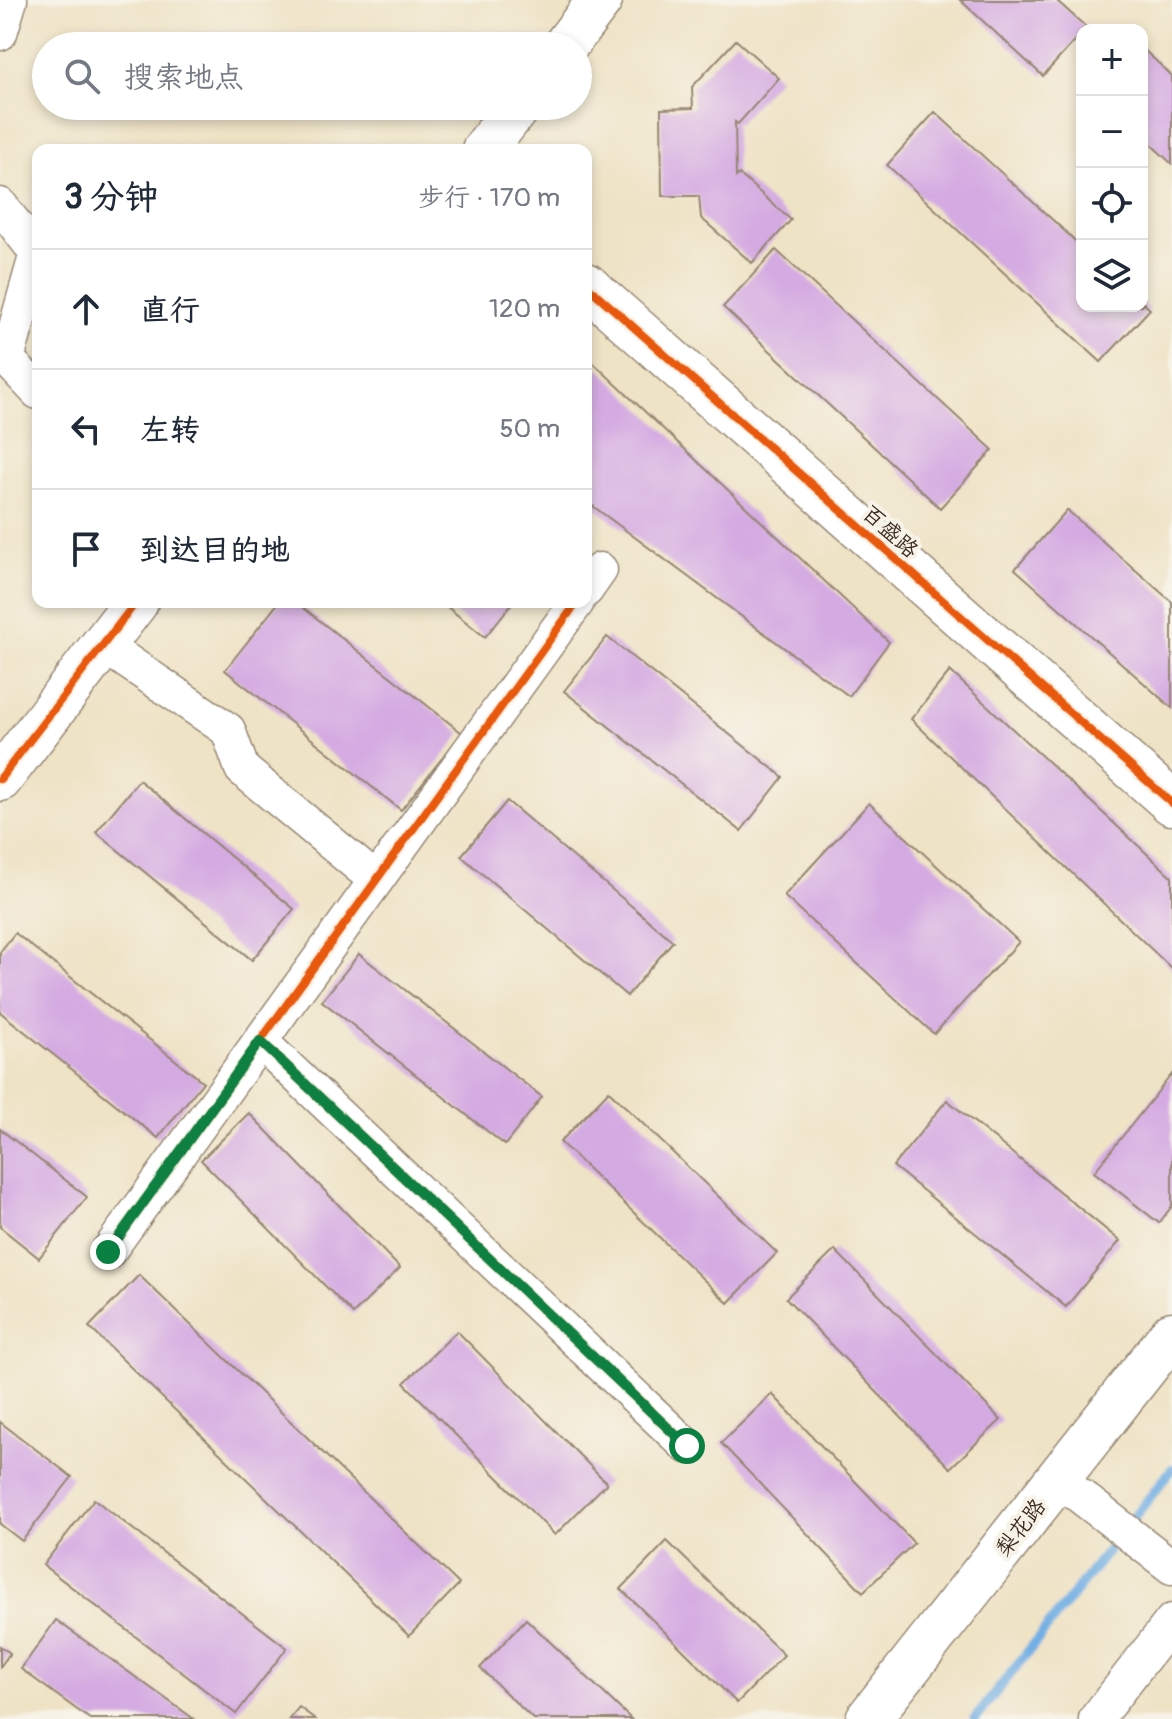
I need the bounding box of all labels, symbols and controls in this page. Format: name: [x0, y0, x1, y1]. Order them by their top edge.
map controls: [1076, 24, 1148, 312]
button: +: [1076, 24, 1148, 96]
search box: [32, 32, 592, 120]
icon: search: [60, 54, 104, 98]
text: 搜索地点: [124, 59, 244, 96]
button: −: [1076, 96, 1148, 168]
button: locate: [1076, 168, 1148, 240]
text: 3 分钟: [64, 176, 158, 219]
text: 步行 · 170 m: [418, 182, 560, 214]
button: layers: [1076, 240, 1148, 312]
icon: ahead: [64, 287, 108, 331]
text: 直行: [140, 292, 200, 329]
text: 120 m: [489, 293, 560, 325]
icon: left: [64, 407, 108, 451]
text: 左转: [140, 412, 200, 449]
text: 50 m: [499, 413, 560, 445]
street label: 百盛路: [856, 499, 924, 564]
icon: arrive: [64, 527, 108, 571]
text: 到达目的地: [140, 532, 290, 569]
route end: [90, 1234, 126, 1270]
route start: [669, 1428, 705, 1464]
street label: 梨花路: [989, 1493, 1052, 1562]

